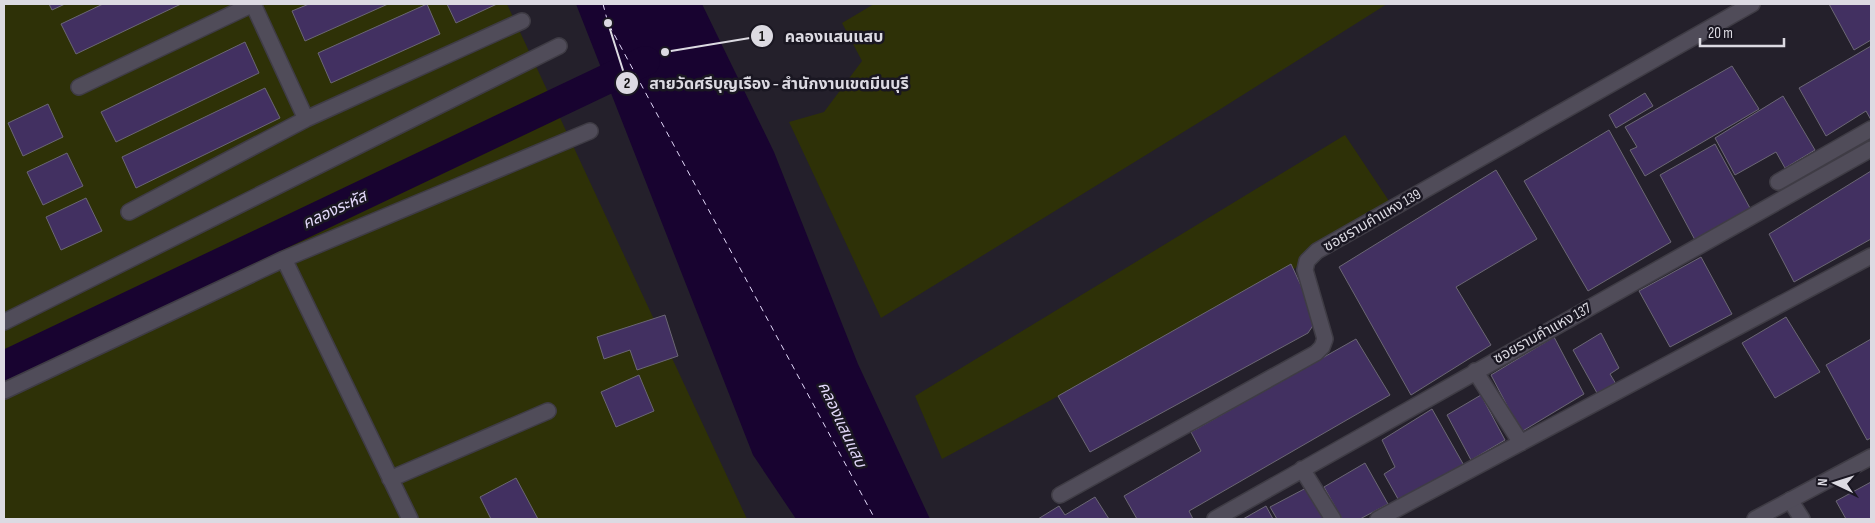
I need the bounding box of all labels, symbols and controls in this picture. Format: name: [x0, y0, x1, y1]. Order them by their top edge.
scale bar: [1700, 15, 1784, 47]
callout: คลองแสนแสบ: [749, 21, 893, 52]
text: 20 m: [1708, 24, 1733, 43]
text: 1: [759, 27, 765, 46]
text: คลองแสนแสบ: [785, 28, 883, 47]
callout: สายวัดศรีบุญเรือง - สำนักงานเขตมีนบุรี: [614, 68, 919, 99]
text: 2: [624, 74, 630, 93]
text: สายวัดศรีบุญเรือง - สำนักงานเขตมีนบุรี: [649, 75, 909, 94]
street label: ซอยรามคำแหง 139: [1320, 185, 1425, 256]
water label: คลองระหัส: [300, 186, 371, 233]
street label: ซอยรามคำแหง 137: [1490, 299, 1595, 368]
water label: คลองแสนแสบ: [814, 379, 870, 472]
north arrow: [1810, 458, 1860, 508]
text: N: [1814, 478, 1831, 486]

